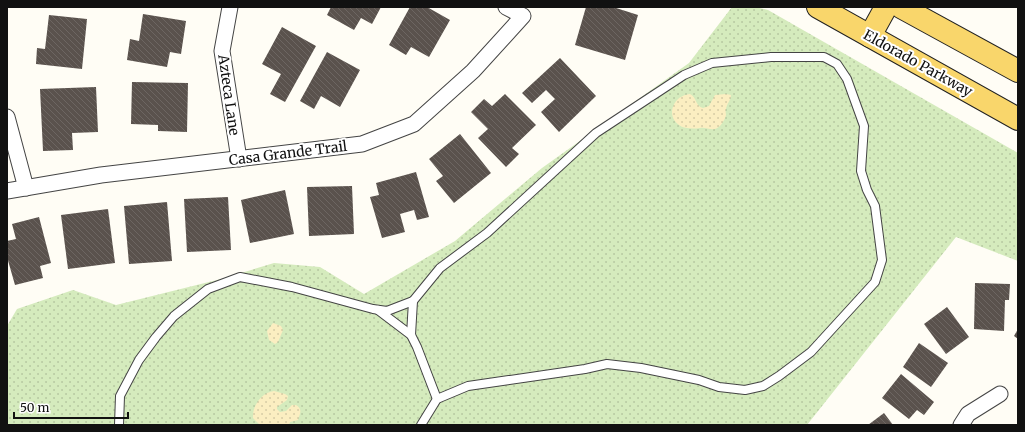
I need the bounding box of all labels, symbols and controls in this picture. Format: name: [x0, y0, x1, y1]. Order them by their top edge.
street label: Eldorado Parkway: [860, 26, 976, 101]
street label: Azteca Lane: [214, 52, 244, 137]
street label: Casa Grande Trail: [228, 137, 349, 169]
scale bar: [14, 394, 128, 420]
text: 50 m: [20, 400, 49, 415]

